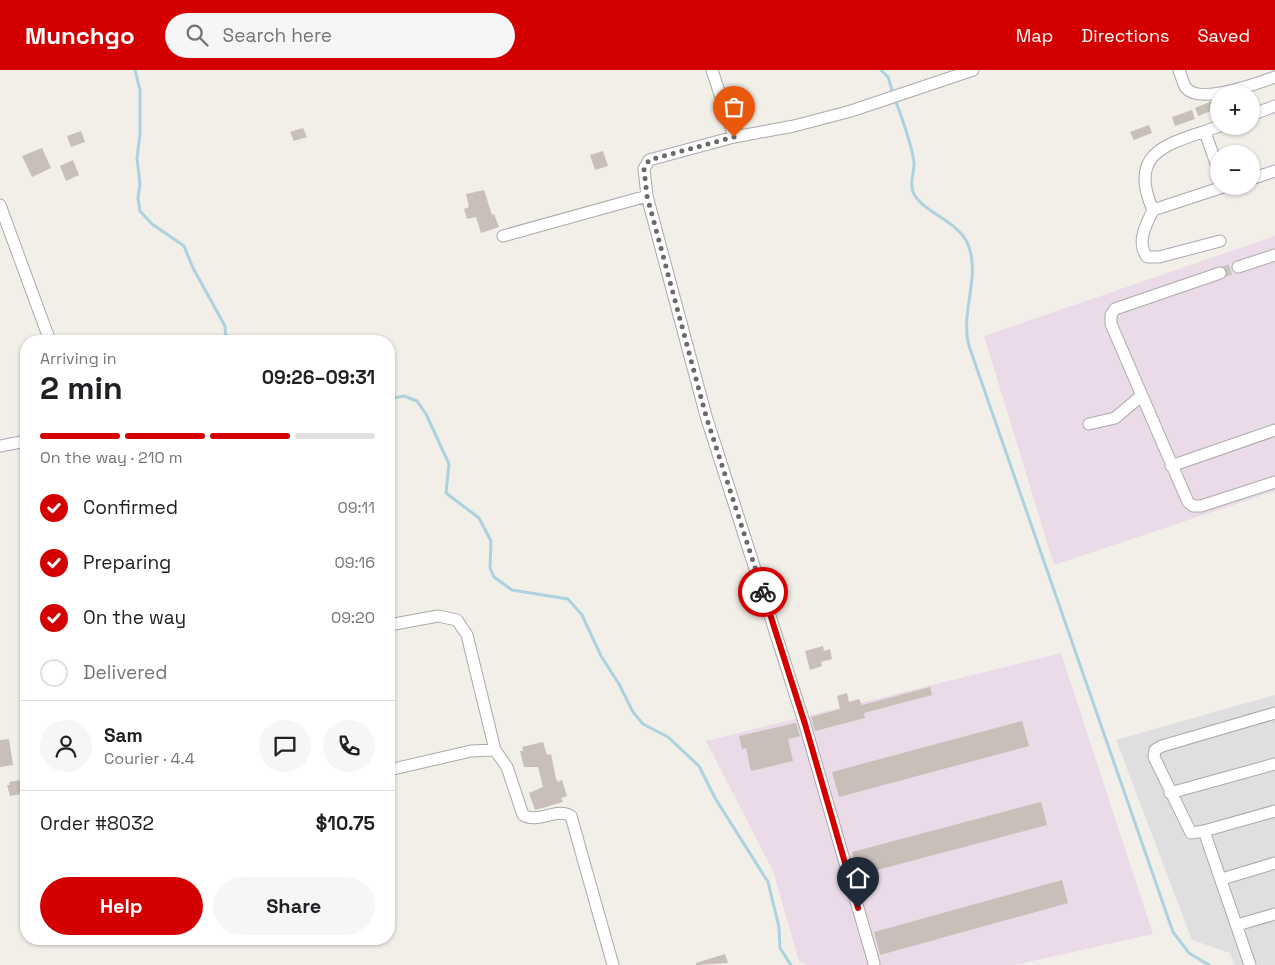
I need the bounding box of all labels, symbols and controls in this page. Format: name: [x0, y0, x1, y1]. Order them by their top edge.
search box: [165, 13, 515, 58]
text: Munchgo: [25, 20, 135, 51]
icon: search: [183, 21, 211, 49]
text: Search here: [223, 23, 332, 48]
text: Map: [1016, 24, 1053, 47]
text: Directions: [1081, 24, 1170, 47]
text: Saved: [1198, 24, 1250, 47]
map controls: [1210, 85, 1260, 195]
button: +: [1210, 85, 1260, 135]
pin: [713, 86, 755, 137]
icon: bag: [720, 93, 748, 121]
button: −: [1210, 145, 1260, 195]
text: Arriving in: [40, 348, 117, 369]
text: 09:26–09:31: [262, 365, 375, 390]
text: 2 min: [40, 368, 123, 408]
text: On the way · 210 m: [40, 447, 183, 468]
icon: check: [40, 494, 68, 522]
text: Confirmed: [83, 495, 178, 520]
text: 09:11: [338, 497, 375, 518]
icon: check: [40, 549, 68, 577]
text: Preparing: [83, 550, 171, 575]
text: 09:16: [334, 552, 375, 573]
courier: [738, 567, 788, 617]
icon: bike: [749, 578, 777, 606]
icon: check: [40, 604, 68, 632]
text: On the way: [83, 605, 186, 630]
text: 09:20: [331, 607, 375, 628]
text: Delivered: [83, 660, 168, 685]
button: person: [40, 720, 92, 772]
button: chat: [259, 720, 311, 772]
button: phone: [323, 720, 375, 772]
text: Sam: [104, 723, 143, 748]
text: Courier · 4.4: [104, 748, 195, 769]
text: Order #8032: [40, 811, 154, 836]
text: $10.75: [316, 811, 375, 836]
pin: [837, 857, 879, 908]
icon: home: [844, 864, 872, 892]
button: Help: [40, 877, 203, 935]
button: Share: [213, 877, 375, 935]

